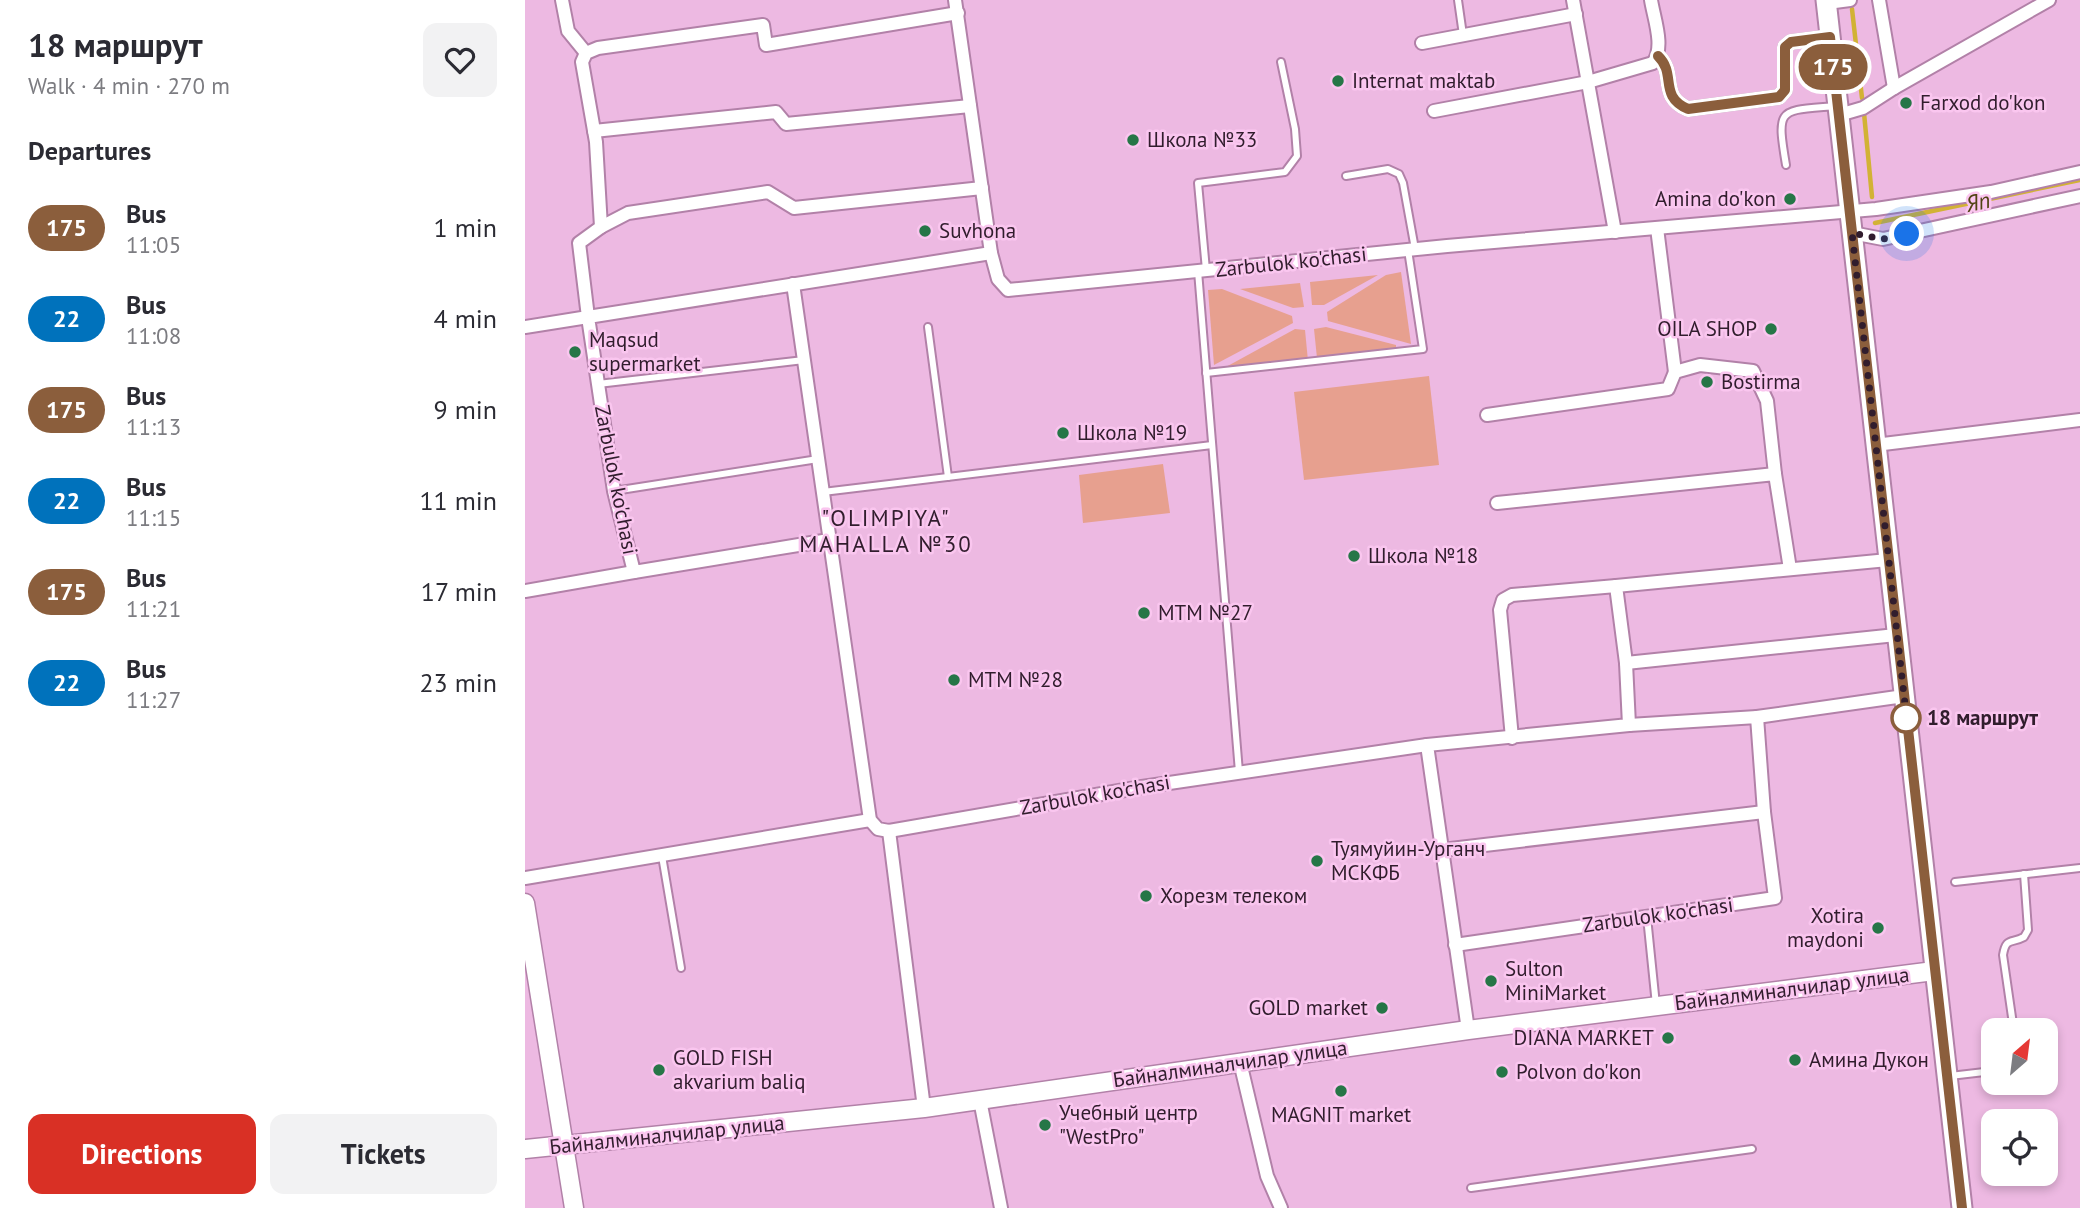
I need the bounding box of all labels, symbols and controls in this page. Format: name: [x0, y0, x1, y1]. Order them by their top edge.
text: 18 маршрут: [28, 23, 202, 66]
button: heart: [423, 23, 497, 97]
line badge: 175: [1793, 44, 1873, 90]
text: 175: [1813, 51, 1853, 82]
place label: Internat maktab: [1352, 67, 1495, 94]
text: Walk · 4 min · 270 m: [28, 71, 230, 100]
marker: Internat maktab: [1330, 73, 1346, 89]
place label: Farxod do'kon: [1920, 89, 2045, 116]
marker: Farxod do'kon: [1898, 95, 1914, 111]
place label: Школа №33: [1147, 126, 1257, 153]
marker: Школа №33: [1125, 132, 1141, 148]
text: Departures: [28, 134, 151, 167]
place label: Amina do'kon: [1655, 185, 1776, 212]
water label: Яп: [1962, 185, 1993, 218]
marker: Amina do'kon: [1782, 191, 1798, 207]
text: Bus: [126, 197, 166, 230]
text: 1 min: [434, 211, 497, 244]
text: 175: [46, 212, 87, 243]
your location: [1889, 216, 1924, 251]
place label: Suvhona: [939, 217, 1016, 244]
marker: Suvhona: [917, 223, 933, 239]
text: 11:05: [126, 230, 181, 259]
street label: Zarbulok ko'chasi: [1214, 240, 1368, 283]
text: Bus: [126, 288, 166, 321]
text: 4 min: [434, 302, 497, 335]
text: 22: [53, 303, 80, 334]
place label: OILA SHOP: [1657, 315, 1757, 342]
text: 11:08: [126, 321, 181, 350]
marker: OILA SHOP: [1763, 321, 1779, 337]
place label: Maqsud supermarket: [589, 326, 701, 377]
marker: Maqsud supermarket: [567, 344, 583, 360]
place label: Bostirma: [1721, 368, 1801, 395]
marker: Bostirma: [1699, 374, 1715, 390]
text: Bus: [126, 379, 166, 412]
text: 9 min: [434, 393, 497, 426]
text: 175: [46, 394, 87, 425]
street label: Zarbulok ko'chasi: [589, 403, 644, 557]
text: 11:13: [126, 412, 181, 441]
place label: Школа №19: [1077, 419, 1187, 446]
marker: Школа №19: [1055, 425, 1071, 441]
text: Bus: [126, 470, 166, 503]
text: 11 min: [419, 484, 497, 517]
text: 22: [53, 485, 80, 516]
text: 11:15: [126, 503, 181, 532]
district label: "OLIMPIYA" MAHALLA №30: [799, 503, 973, 558]
place label: Школа №18: [1368, 542, 1478, 569]
marker: Школа №18: [1346, 548, 1362, 564]
text: Bus: [126, 561, 166, 594]
text: 17 min: [421, 575, 497, 608]
text: 175: [46, 576, 87, 607]
text: 11:21: [126, 594, 181, 623]
place label: MTM №27: [1158, 599, 1253, 626]
marker: MTM №27: [1136, 605, 1152, 621]
text: Bus: [126, 652, 166, 685]
text: 23 min: [419, 666, 497, 699]
place label: MTM №28: [968, 666, 1063, 693]
text: 22: [53, 667, 80, 698]
marker: MTM №28: [946, 672, 962, 688]
text: 11:27: [126, 685, 181, 714]
marker: 18 маршрут: [1891, 703, 1921, 733]
place label: 18 маршрут: [1927, 704, 2038, 731]
street label: Zarbulok ko'chasi: [1018, 768, 1172, 821]
place label: Туямуйин-Урганч МСКФБ: [1331, 835, 1485, 886]
marker: Туямуйин-Урганч МСКФБ: [1309, 853, 1325, 869]
place label: Хорезм телеком: [1160, 882, 1307, 909]
marker: Хорезм телеком: [1138, 888, 1154, 904]
street label: Zarbulok ko'chasi: [1581, 891, 1735, 938]
place label: Xotira maydoni: [1787, 902, 1864, 953]
marker: Xotira maydoni: [1870, 920, 1886, 936]
place label: Sulton MiniMarket: [1505, 955, 1606, 1006]
street label: Байналминалчилар улица: [1673, 961, 1911, 1016]
marker: Sulton MiniMarket: [1483, 973, 1499, 989]
place label: GOLD market: [1248, 994, 1368, 1021]
marker: GOLD market: [1374, 1000, 1390, 1016]
north arrow: [1981, 1018, 2058, 1096]
map controls: [1981, 1018, 2058, 1186]
place label: DIANA MARKET: [1514, 1024, 1654, 1051]
marker: DIANA MARKET: [1660, 1030, 1676, 1046]
street label: Байналминалчилар улица: [1111, 1034, 1349, 1093]
place label: GOLD FISH akvarium baliq: [673, 1044, 805, 1095]
place label: Амина Дукон: [1809, 1046, 1929, 1073]
marker: Амина Дукон: [1787, 1052, 1803, 1068]
place label: Polvon do'kon: [1516, 1058, 1641, 1085]
marker: GOLD FISH akvarium baliq: [651, 1062, 667, 1078]
marker: Polvon do'kon: [1494, 1064, 1510, 1080]
marker: MAGNIT market: [1333, 1083, 1349, 1099]
place label: Учебный центр "WestPro": [1059, 1099, 1198, 1150]
place label: MAGNIT market: [1271, 1101, 1411, 1128]
street label: Байналминалчилар улица: [548, 1109, 786, 1160]
button: locate: [1981, 1109, 2058, 1186]
button: Directions: [28, 1114, 256, 1194]
button: Tickets: [270, 1114, 497, 1194]
marker: Учебный центр "WestPro": [1037, 1117, 1053, 1133]

